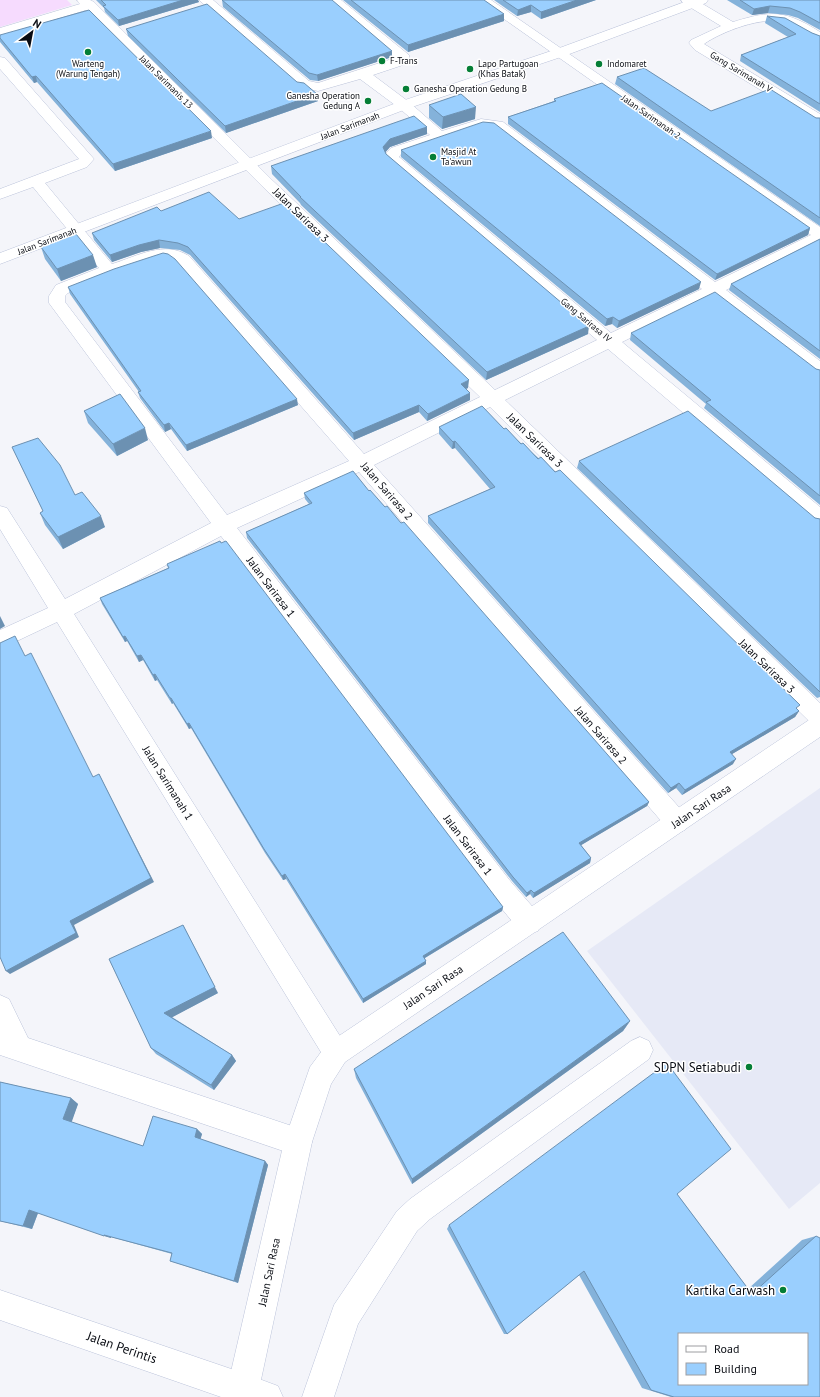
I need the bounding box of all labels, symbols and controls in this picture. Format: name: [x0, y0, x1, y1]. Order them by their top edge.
north arrow: [12, 12, 52, 52]
text: N: [31, 16, 44, 31]
marker: Warteng (Warung Tengah): [83, 47, 93, 57]
street label: Gang Sarimanah V: [708, 49, 775, 95]
street label: Jalan Sarimanis 13: [137, 52, 196, 111]
place label: F-Trans: [390, 55, 418, 66]
marker: F-Trans: [377, 56, 387, 66]
place label: Warteng (Warung Tengah): [56, 58, 120, 80]
place label: Lapo Partugoan (Khas Batak): [478, 58, 539, 80]
place label: Indomaret: [607, 58, 647, 69]
marker: Indomaret: [594, 59, 604, 69]
marker: Lapo Partugoan (Khas Batak): [465, 64, 475, 74]
place label: Ganesha Operation Gedung B: [414, 83, 527, 94]
marker: Ganesha Operation Gedung B: [401, 84, 411, 94]
place label: Ganesha Operation Gedung A: [287, 90, 361, 111]
street label: Jalan Sarimanah 2: [619, 92, 683, 141]
marker: Ganesha Operation Gedung A: [363, 96, 373, 106]
street label: Jalan Sarimanah: [318, 109, 381, 142]
place label: Masjid At Ta'awun: [441, 146, 476, 167]
marker: Masjid At Ta'awun: [428, 152, 438, 162]
street label: Jalan Sarirasa 3: [269, 184, 332, 245]
street label: Jalan Sarimanah: [15, 224, 78, 257]
street label: Gang Sarirasa IV: [559, 295, 615, 345]
street label: Jalan Sarirasa 3: [503, 409, 566, 470]
street label: Jalan Sarirasa 2: [357, 458, 416, 523]
street label: Jalan Sarirasa 1: [243, 553, 298, 620]
street label: Jalan Sarirasa 3: [735, 635, 798, 696]
street label: Jalan Sarirasa 2: [571, 702, 630, 767]
street label: Jalan Sarimanah 1: [139, 742, 196, 823]
street label: Jalan Sari Rasa: [668, 781, 734, 832]
street label: Jalan Sarirasa 1: [440, 811, 495, 878]
street label: Jalan Sari Rasa: [400, 962, 466, 1013]
place label: SDPN Setiabudi: [654, 1059, 741, 1076]
marker: SDPN Setiabudi: [744, 1062, 754, 1072]
street label: Jalan Sari Rasa: [255, 1237, 283, 1308]
place label: Kartika Carwash: [685, 1282, 775, 1299]
marker: Kartika Carwash: [778, 1285, 788, 1295]
street label: Jalan Perintis: [84, 1327, 159, 1367]
legend: [678, 1333, 808, 1385]
text: Road: [714, 1341, 739, 1356]
text: Building: [714, 1361, 757, 1376]

